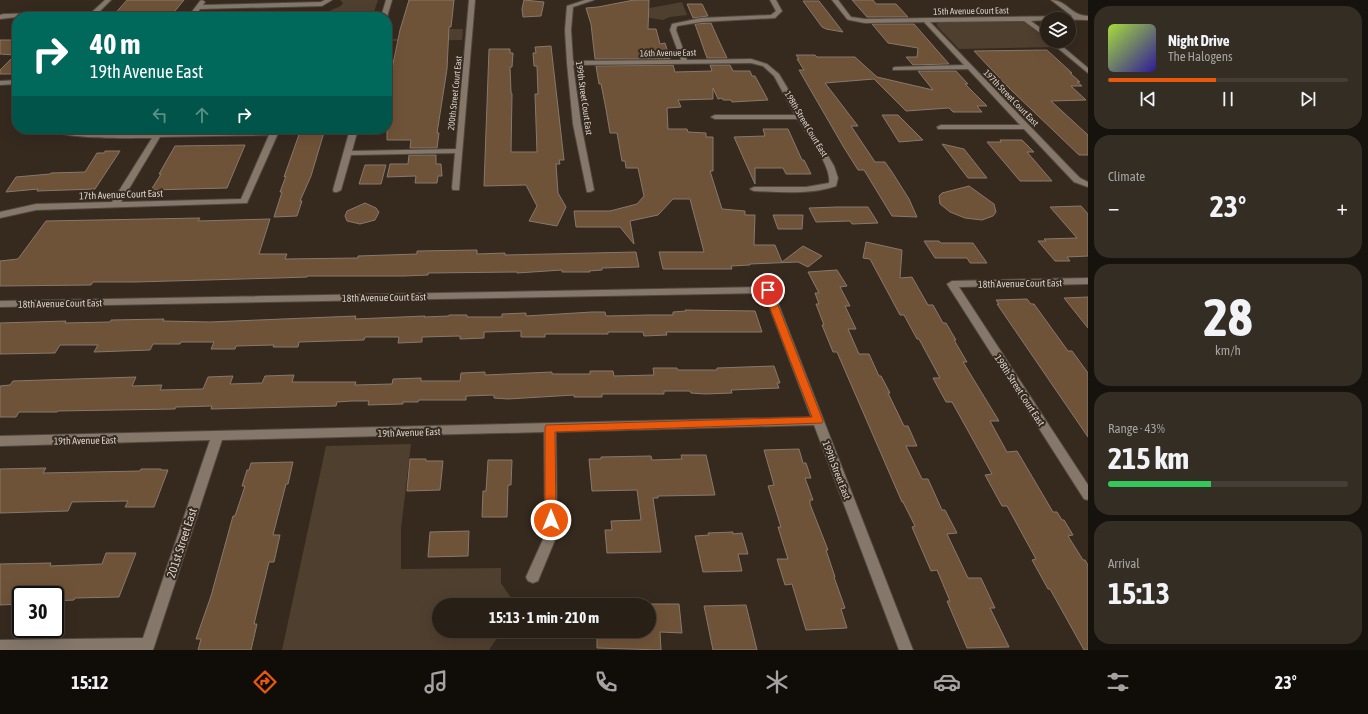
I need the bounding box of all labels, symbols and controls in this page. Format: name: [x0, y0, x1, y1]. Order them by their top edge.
street label: 15th Avenue Court East: [933, 5, 1009, 17]
map controls: [1040, 12, 1076, 48]
button: layers: [1040, 12, 1076, 48]
icon: right: [24, 28, 76, 80]
text: 40 m: [90, 28, 140, 60]
text: Night Drive: [1168, 32, 1230, 49]
street label: 16th Avenue East: [640, 47, 697, 58]
text: The Halogens: [1168, 49, 1233, 64]
street label: 200th Street Court East: [446, 55, 464, 131]
street label: 199th Street Court East: [574, 60, 594, 136]
text: 19th Avenue East: [90, 61, 203, 82]
street label: 197th Street Court East: [981, 68, 1041, 129]
icon: previous: [1137, 88, 1159, 110]
icon: pause: [1217, 88, 1239, 110]
icon: next: [1297, 88, 1319, 110]
street label: 198th Street Court East: [782, 89, 830, 159]
icon: left: [149, 104, 171, 126]
icon: ahead: [191, 104, 213, 126]
icon: right: [233, 104, 255, 126]
text: Climate: [1108, 169, 1145, 184]
street label: 17th Avenue Court East: [79, 188, 163, 201]
text: 23°: [1210, 189, 1246, 223]
text: −: [1108, 194, 1119, 220]
text: +: [1337, 194, 1348, 220]
pin: [751, 273, 785, 307]
street label: 18th Avenue Court East: [978, 277, 1062, 290]
icon: arrive: [757, 279, 779, 301]
text: 28: [1204, 287, 1252, 347]
street label: 18th Avenue Court East: [342, 291, 426, 304]
street label: 18th Avenue Court East: [18, 297, 102, 310]
text: km/h: [1215, 343, 1241, 358]
street label: 198th Street Court East: [992, 352, 1047, 428]
text: Range · 43%: [1108, 421, 1165, 436]
street label: 19th Avenue East: [377, 426, 441, 439]
street label: 19th Avenue East: [53, 434, 117, 447]
street label: 199th Street East: [820, 439, 853, 501]
text: 215 km: [1108, 441, 1189, 475]
position arrow: [530, 499, 572, 541]
street label: 201st Street East: [164, 506, 200, 580]
text: Arrival: [1108, 556, 1140, 571]
text: 15:13: [1108, 576, 1170, 610]
speed limit sign: 30: [12, 586, 64, 638]
text: 15:13 · 1 min · 210 m: [489, 609, 599, 626]
icon: directions: [251, 668, 279, 696]
icon: music: [422, 668, 450, 696]
icon: phone: [592, 668, 620, 696]
icon: climate: [763, 668, 791, 696]
icon: car: [933, 668, 961, 696]
icon: filters: [1104, 668, 1132, 696]
text: 15:12: [71, 672, 108, 693]
text: 23°: [1275, 672, 1297, 693]

